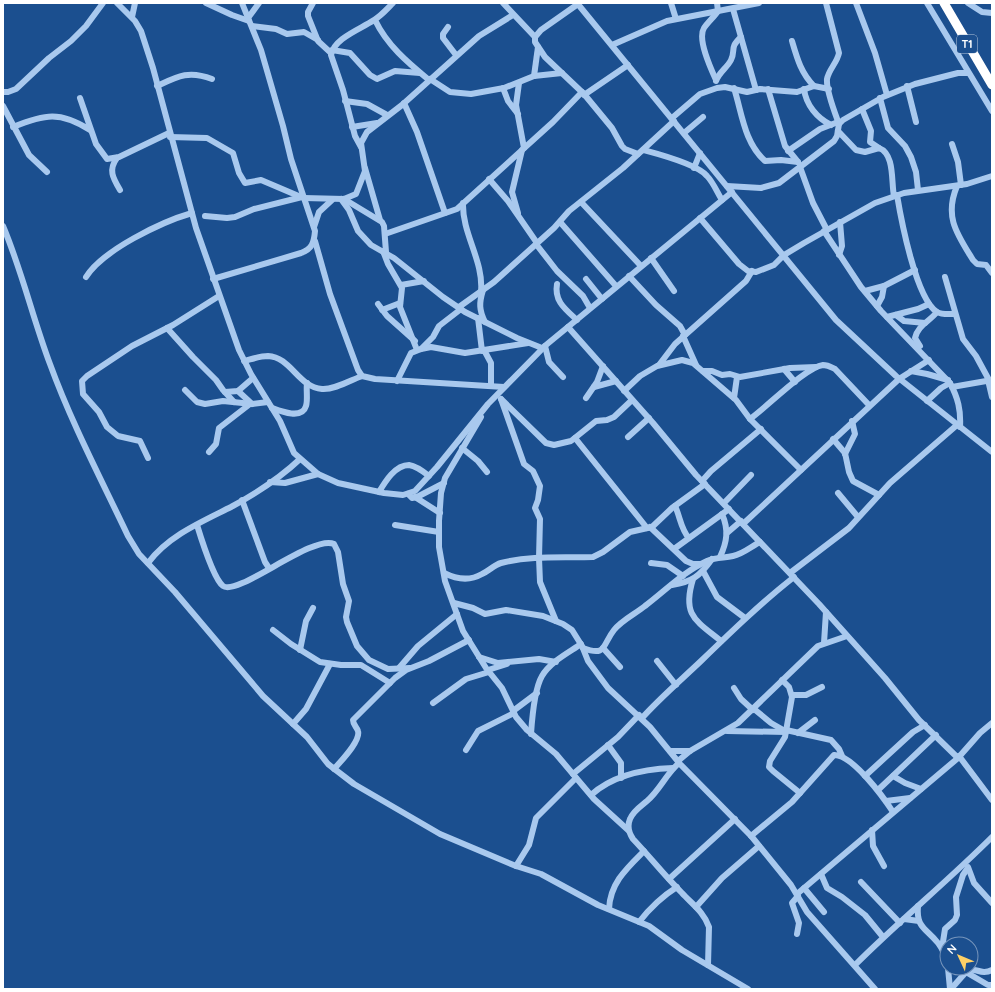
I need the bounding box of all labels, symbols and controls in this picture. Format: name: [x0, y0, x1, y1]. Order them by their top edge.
road number: T1: [957, 35, 977, 53]
north arrow: [939, 936, 979, 976]
text: N: [944, 941, 960, 957]

